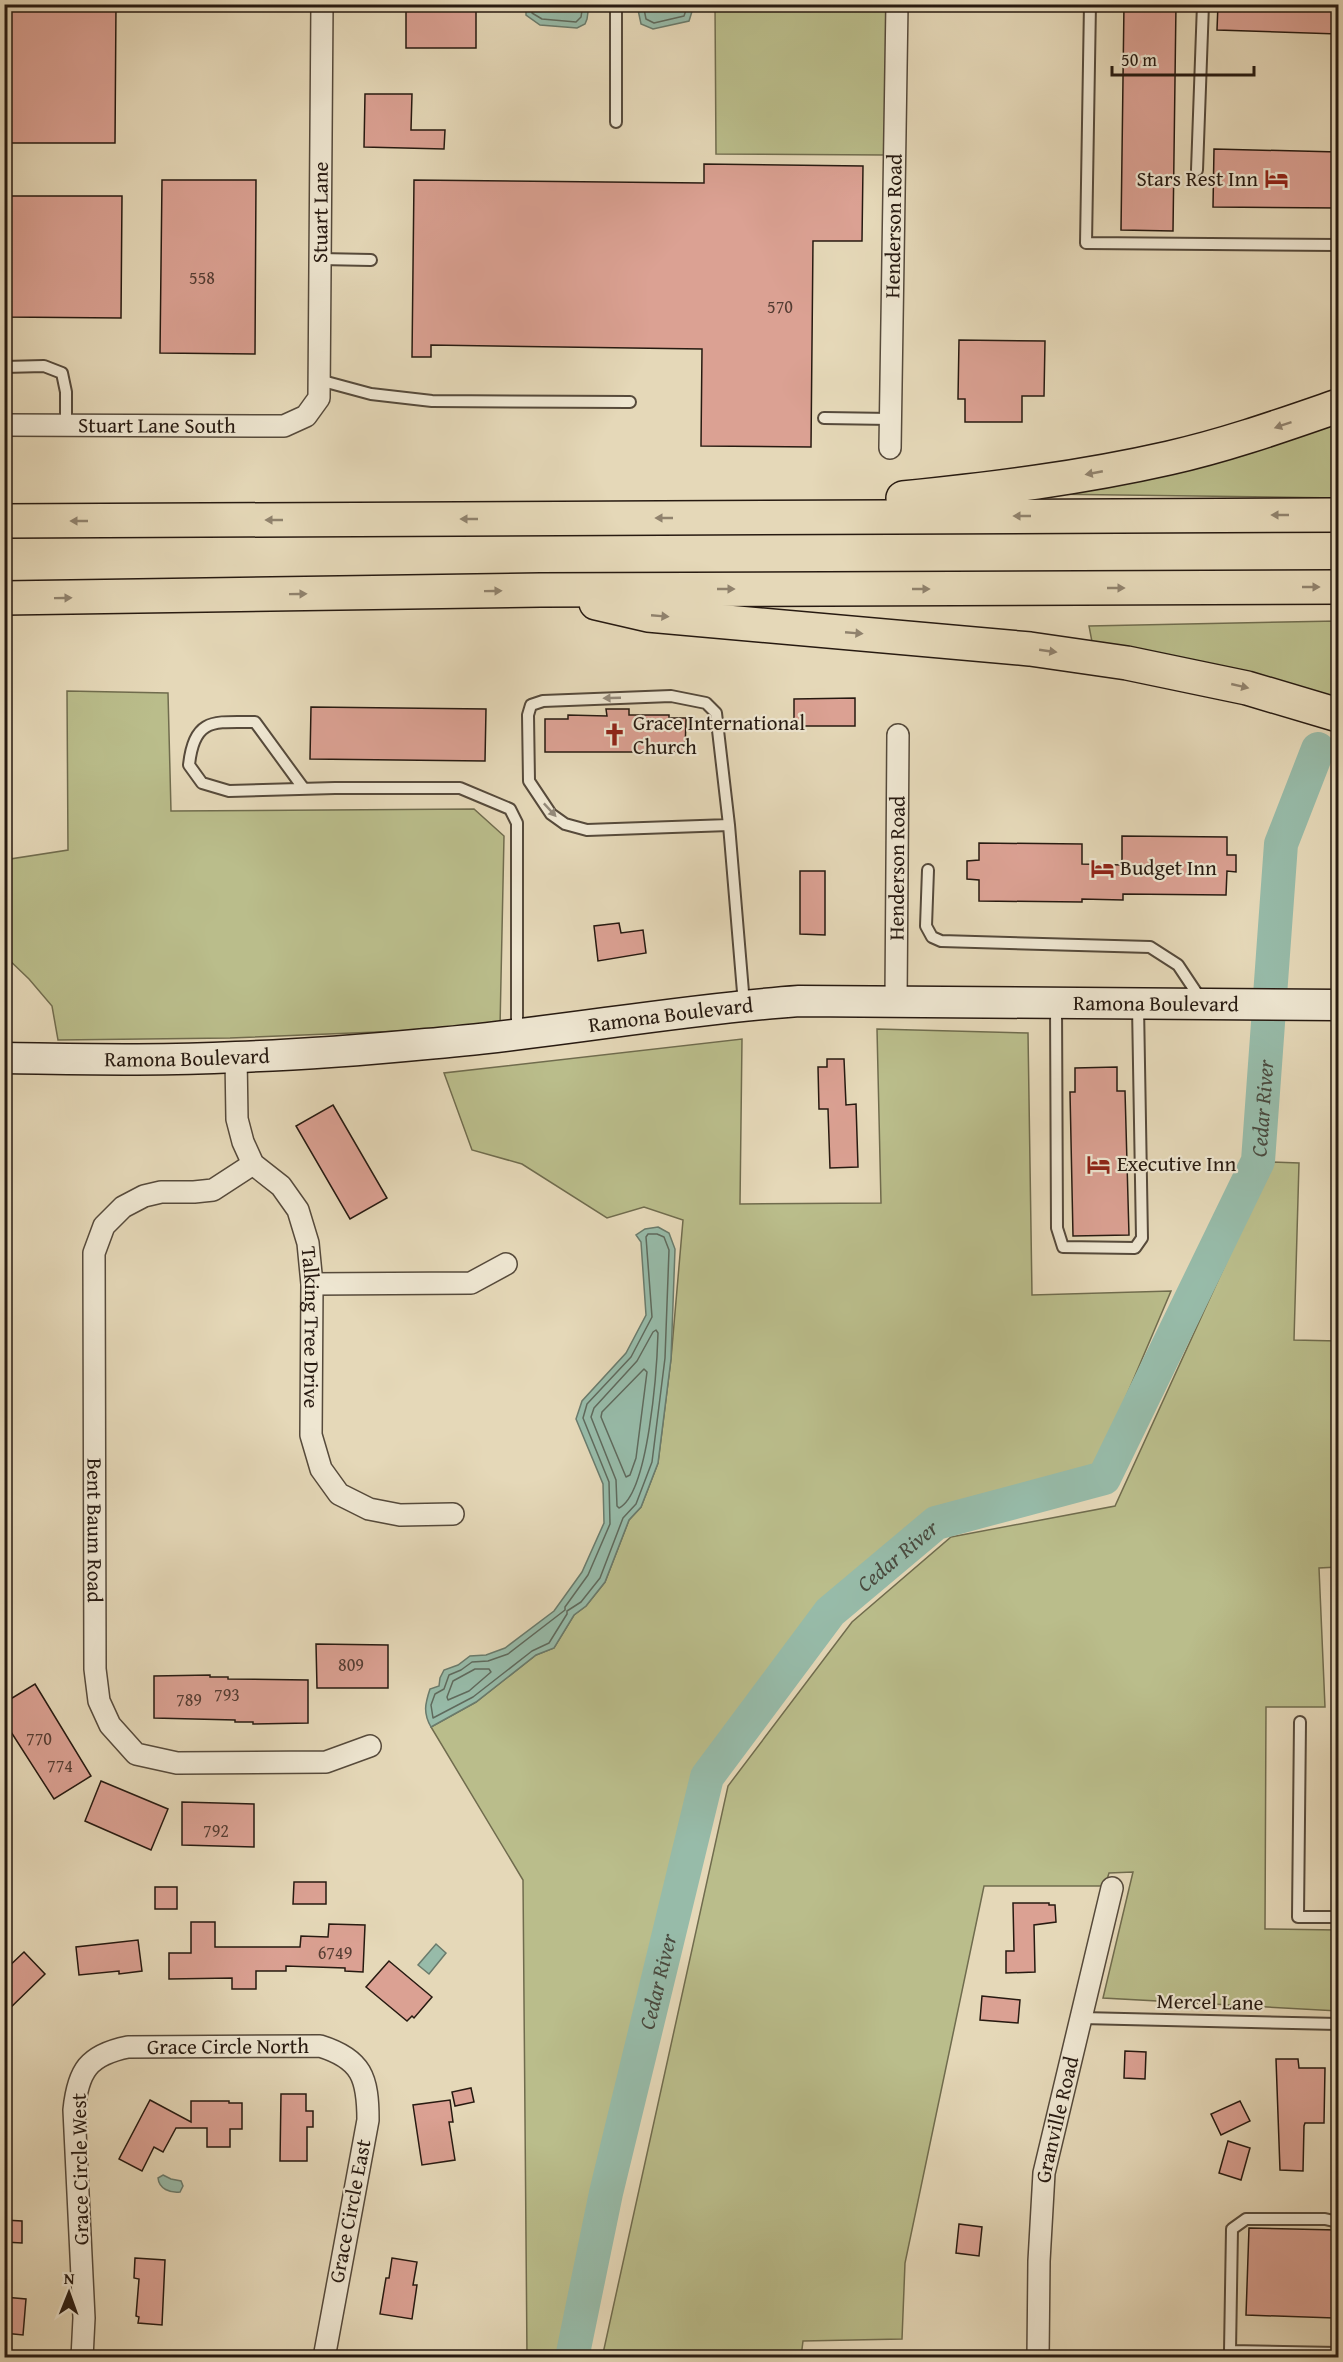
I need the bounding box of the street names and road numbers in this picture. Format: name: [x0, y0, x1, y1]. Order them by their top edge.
street label: Henderson Road: [876, 153, 910, 299]
street label: Stuart Lane: [304, 161, 336, 263]
street label: Stuart Lane South: [78, 409, 236, 441]
street label: Henderson Road: [880, 795, 913, 941]
street label: Ramona Boulevard: [1073, 987, 1240, 1019]
street label: Ramona Boulevard: [586, 989, 755, 1040]
street label: Ramona Boulevard: [104, 1040, 271, 1074]
street label: Talking Tree Drive: [293, 1245, 328, 1409]
street label: Bent Baum Road: [79, 1458, 111, 1603]
street label: Mercel Lane: [1156, 1985, 1264, 2018]
street label: Grace Circle North: [147, 2030, 309, 2062]
street label: Granville Road: [1027, 2052, 1086, 2184]
street label: Grace Circle West: [63, 2092, 96, 2245]
street label: Grace Circle East: [320, 2136, 379, 2285]

